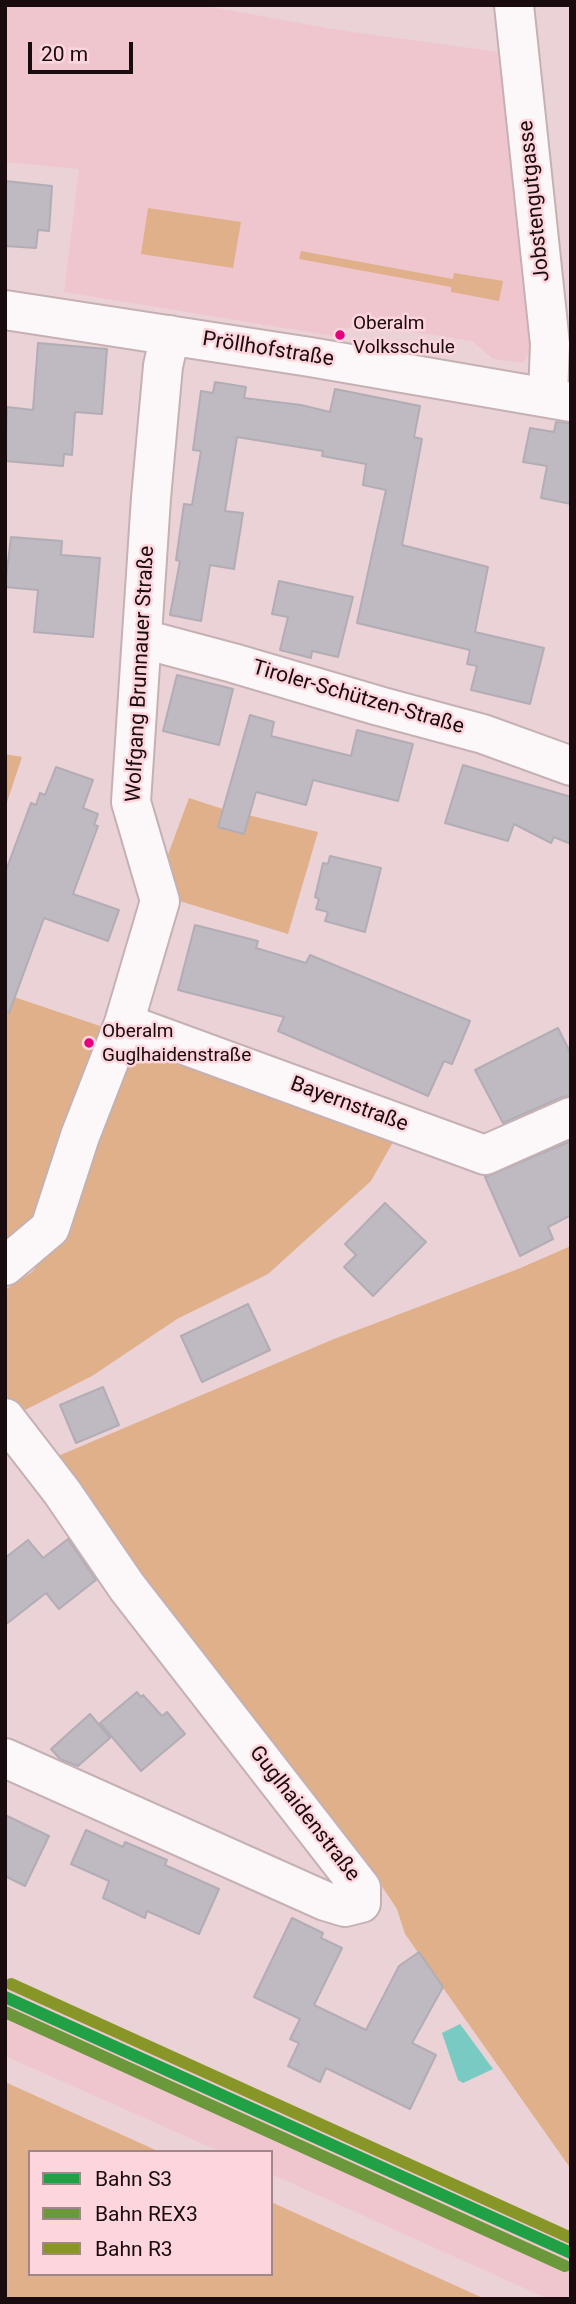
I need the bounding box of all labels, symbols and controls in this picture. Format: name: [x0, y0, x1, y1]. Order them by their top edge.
scale bar: [32, 28, 136, 72]
text: 20 m: [41, 42, 88, 66]
street label: Jobstengutgasse: [514, 119, 556, 283]
place label: Oberalm Volksschule: [353, 313, 455, 357]
street label: Pröllhofstraße: [201, 327, 335, 373]
marker: Oberalm Volksschule: [333, 328, 347, 342]
street label: Wolfgang Brunnauer Straße: [122, 545, 160, 803]
street label: Tiroler-Schützen-Straße: [249, 656, 467, 740]
place label: Oberalm Guglhaidenstraße: [102, 1021, 251, 1065]
marker: Oberalm Guglhaidenstraße: [82, 1036, 96, 1050]
street label: Bayernstraße: [287, 1072, 411, 1138]
street label: Guglhaidenstraße: [243, 1741, 365, 1887]
legend: [28, 2150, 273, 2276]
text: Bahn S3: [95, 2167, 172, 2191]
text: Bahn REX3: [95, 2202, 198, 2226]
text: Bahn R3: [95, 2237, 173, 2261]

